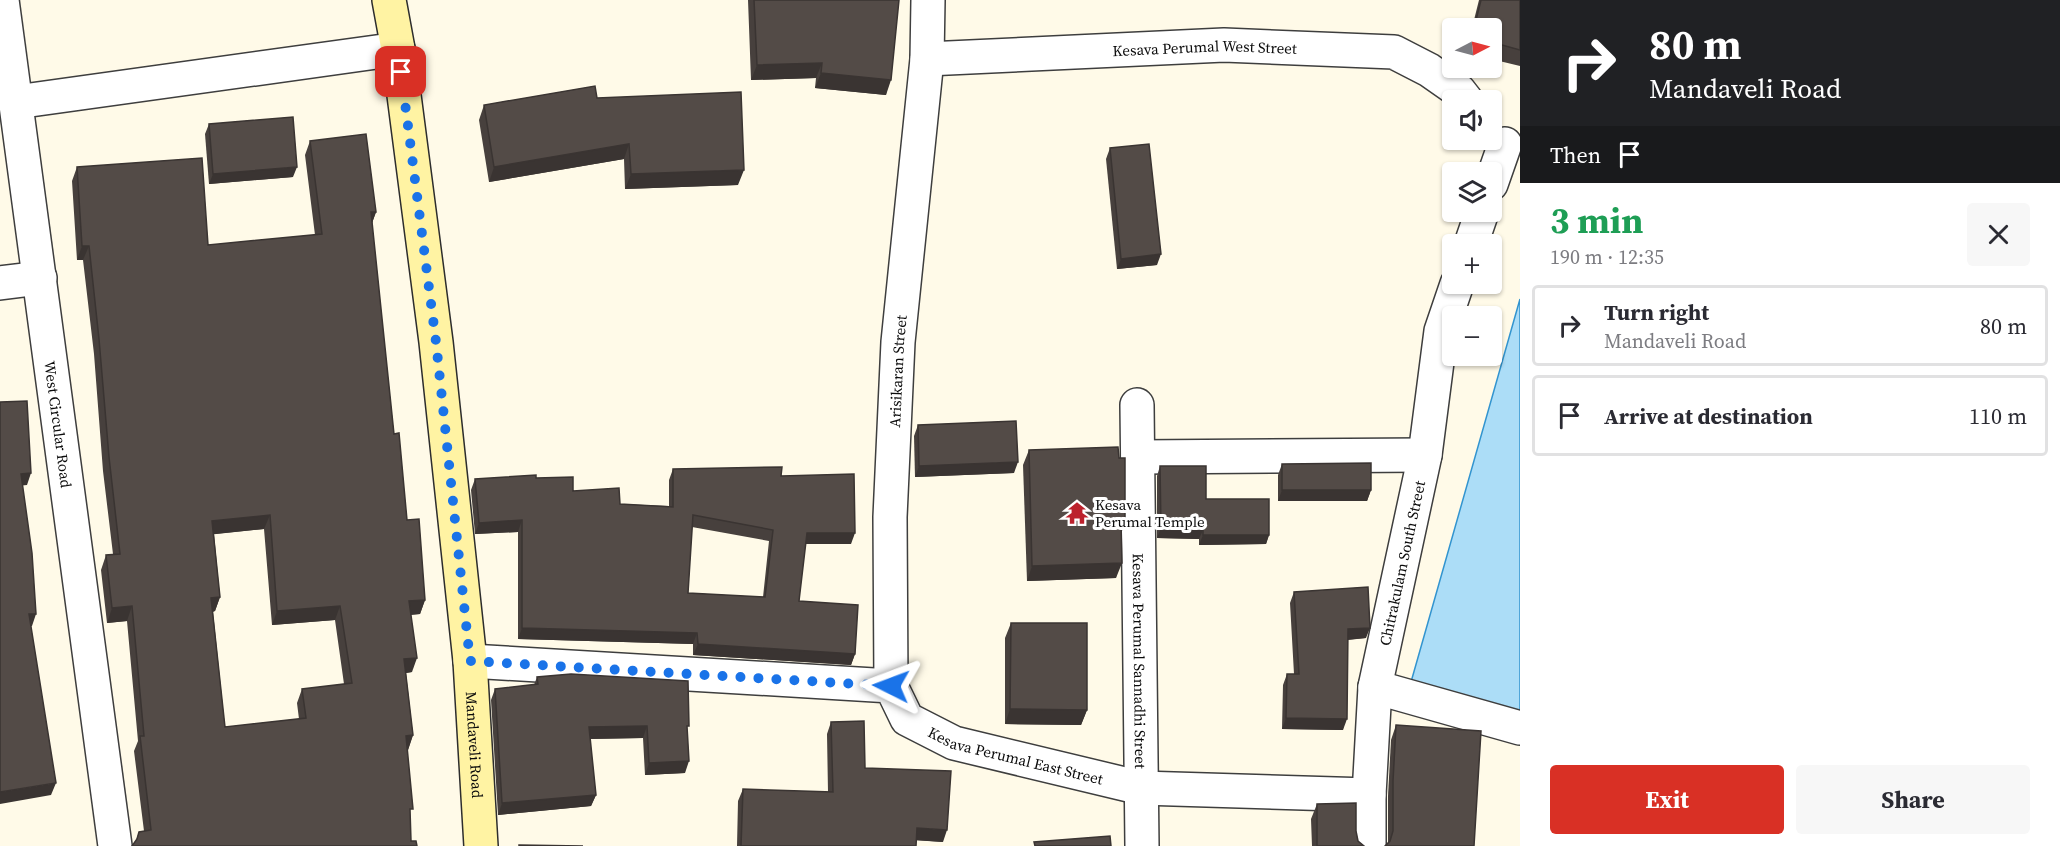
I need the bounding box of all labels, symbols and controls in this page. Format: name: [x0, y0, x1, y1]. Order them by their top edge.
text: 80 m: [1649, 15, 1742, 73]
north arrow: [1442, 18, 1502, 78]
map controls: [1442, 18, 1502, 366]
icon: right: [1550, 24, 1628, 102]
street label: Kesava Perumal West Street: [1112, 34, 1297, 61]
pin: [375, 46, 426, 97]
icon: arrive: [384, 55, 417, 88]
text: Mandaveli Road: [1649, 70, 1841, 107]
button: sound: [1442, 90, 1502, 150]
icon: arrive: [1613, 138, 1646, 171]
text: Then: [1550, 140, 1601, 170]
button: layers: [1442, 162, 1502, 222]
text: 3 min: [1550, 196, 1643, 245]
button: close: [1967, 203, 2030, 266]
button: +: [1442, 234, 1502, 294]
text: 190 m · 12:35: [1550, 243, 1664, 271]
text: Turn right: [1604, 297, 1709, 327]
button: −: [1442, 306, 1502, 366]
icon: right: [1553, 309, 1586, 342]
text: 80 m: [1980, 311, 2027, 341]
street label: Arisikaran Street: [884, 314, 911, 428]
text: Mandaveli Road: [1604, 327, 1746, 355]
street label: West Circular Road: [40, 359, 78, 490]
icon: arrive: [1553, 399, 1586, 432]
text: Arrive at destination: [1604, 401, 1813, 431]
text: 110 m: [1969, 401, 2027, 431]
street label: Chitrakulam South Street: [1374, 478, 1430, 648]
place label: Kesava Perumal Temple: [1095, 494, 1205, 532]
temple icon: Kesava Perumal Temple: [1064, 500, 1090, 526]
street label: Kesava Perumal Sannadhi Street: [1128, 553, 1152, 769]
position arrow: [859, 654, 923, 718]
street label: Mandaveli Road: [461, 691, 489, 799]
street label: Kesava Perumal East Street: [925, 721, 1105, 789]
button: Exit: [1550, 765, 1784, 834]
button: Share: [1796, 765, 2030, 834]

